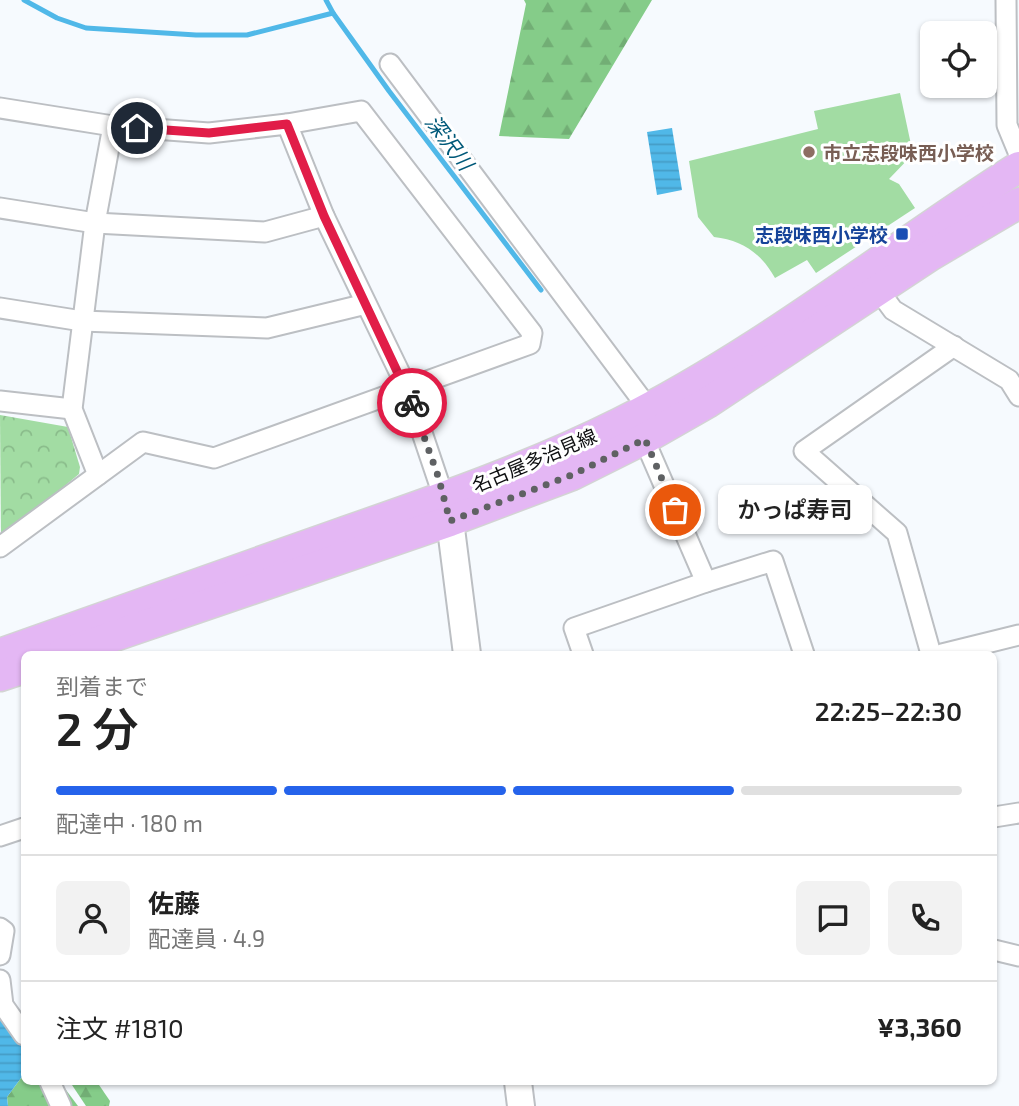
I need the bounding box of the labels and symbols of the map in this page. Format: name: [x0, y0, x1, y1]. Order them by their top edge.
pin: [107, 98, 167, 158]
water label: 深沢川: [421, 109, 480, 176]
place label: 市立志段味西小学校: [823, 141, 994, 164]
marker: 市立志段味西小学校: [801, 144, 817, 160]
place label: 志段味西小学校: [755, 223, 888, 246]
marker: 志段味西小学校: [894, 226, 910, 242]
courier: [377, 368, 447, 438]
street label: 名古屋多治見線: [468, 423, 600, 497]
pin: [645, 480, 705, 540]
callout: かっぱ寿司: [717, 486, 871, 534]

